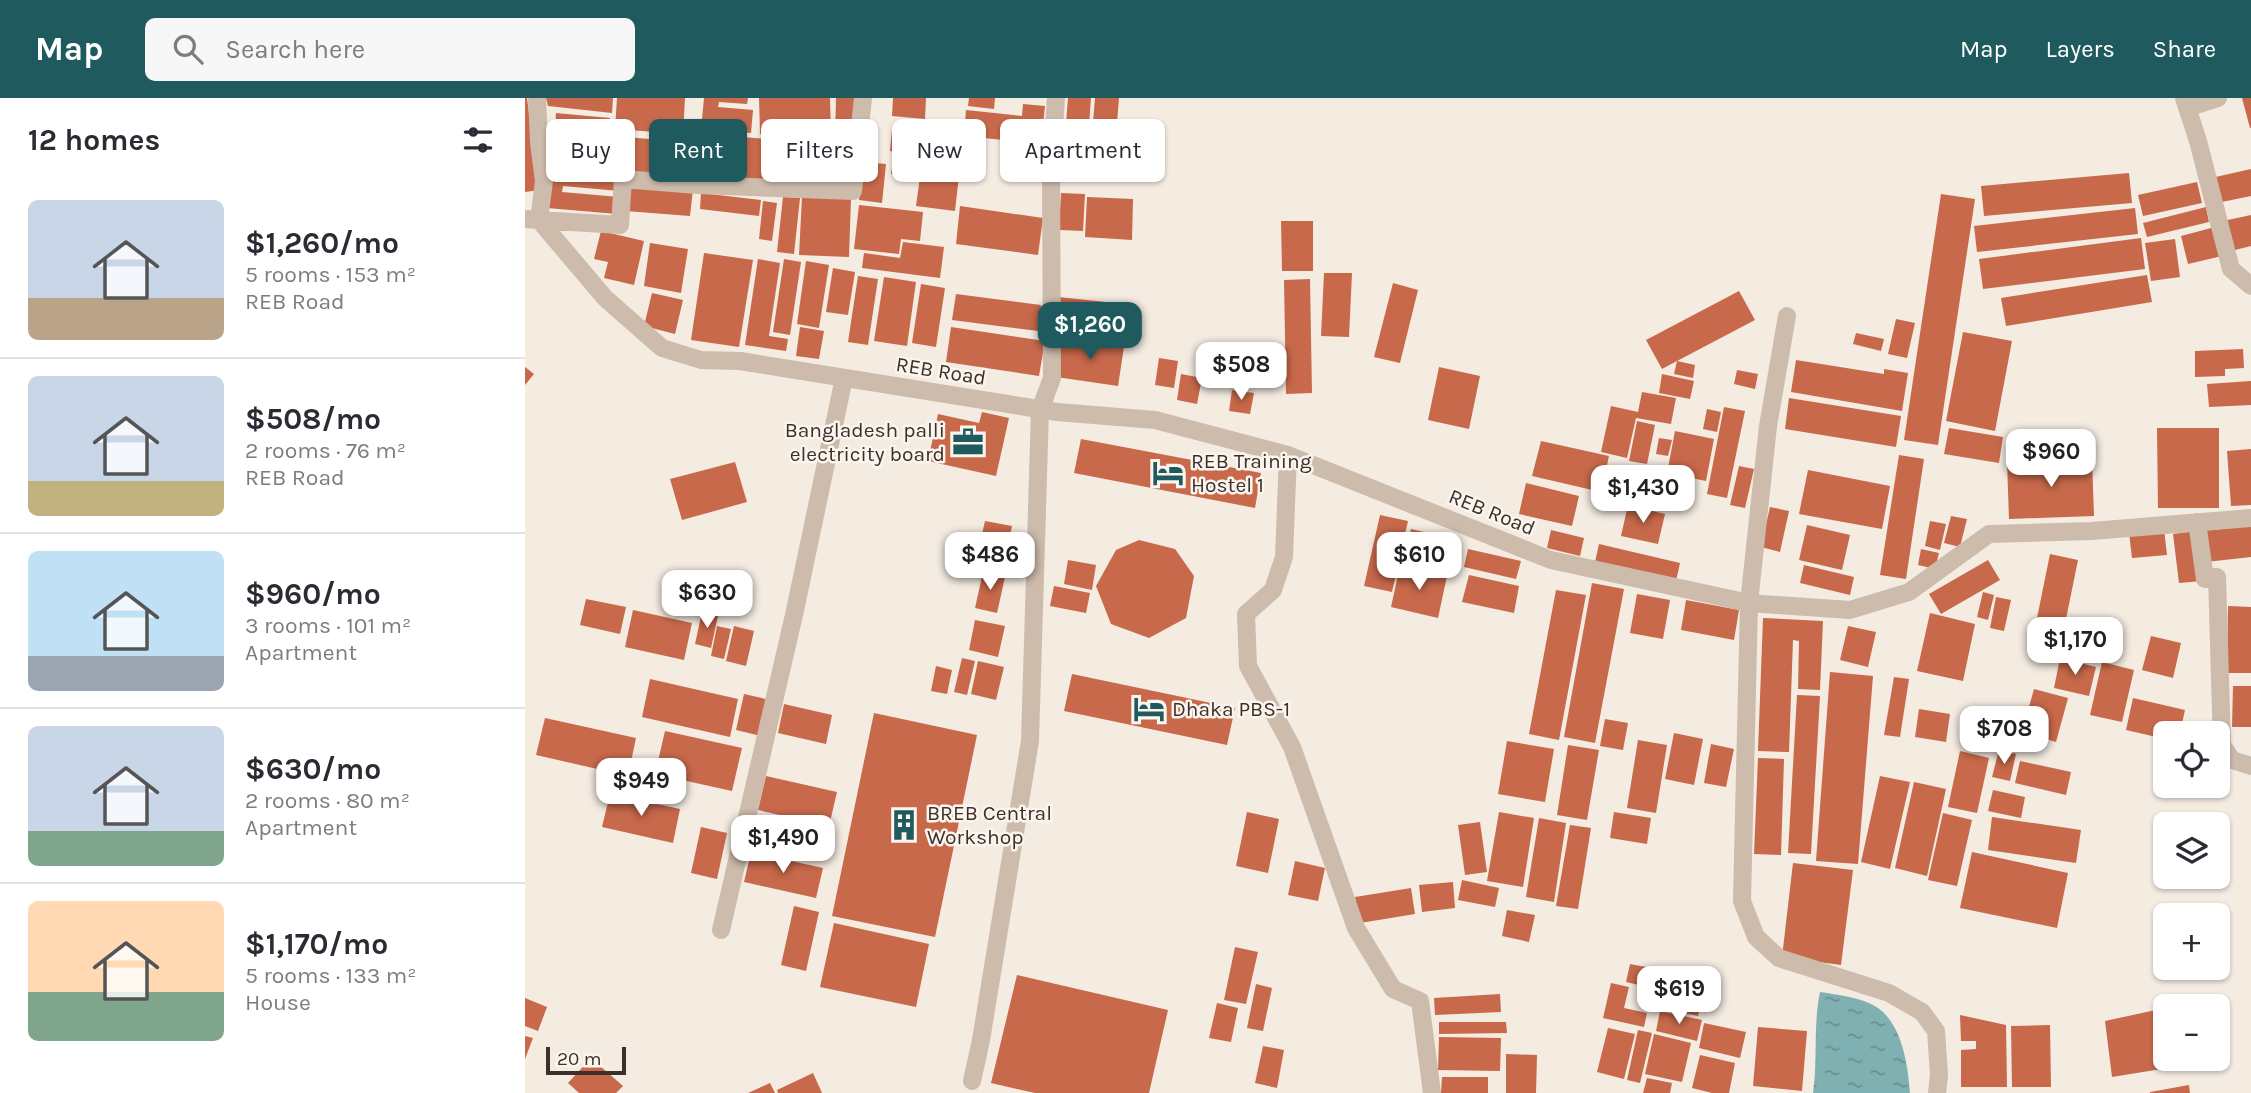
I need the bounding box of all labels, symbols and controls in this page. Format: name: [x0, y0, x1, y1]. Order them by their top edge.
search box: [145, 18, 635, 81]
text: Map: [35, 30, 103, 68]
icon: search: [169, 30, 207, 68]
text: Search here: [225, 34, 365, 65]
text: Map: [1960, 35, 2008, 63]
text: Layers: [2046, 35, 2115, 63]
text: Share: [2153, 35, 2216, 63]
chip: Buy: [546, 119, 635, 182]
chip: Rent: [649, 119, 747, 182]
chip: Filters: [761, 119, 878, 182]
chip: New: [892, 119, 986, 182]
chip: Apartment: [1000, 119, 1165, 182]
icon: filters: [459, 121, 497, 159]
text: 12 homes: [28, 122, 160, 158]
text: $1,260/mo: [245, 225, 399, 261]
icon: home: [84, 228, 168, 312]
text: 5 rooms · 153 m²: [245, 261, 416, 288]
text: REB Road: [245, 288, 345, 315]
pin: $1,260: [1033, 302, 1147, 362]
text: $1,260: [1054, 311, 1126, 338]
pin: $508: [1200, 342, 1282, 402]
text: $508: [1212, 351, 1270, 378]
street label: REB Road: [894, 352, 988, 390]
text: $508/mo: [245, 401, 381, 437]
icon: home: [84, 404, 168, 488]
place label: Bangladesh palli electricity board: [785, 418, 945, 466]
office icon: Bangladesh palli electricity board: [951, 425, 985, 459]
pin: $960: [2010, 430, 2092, 489]
text: 2 rooms · 76 m²: [245, 437, 406, 464]
text: $960: [2022, 438, 2080, 465]
place label: REB Training Hostel 1: [1191, 449, 1312, 497]
hotel icon: REB Training Hostel 1: [1151, 456, 1185, 490]
text: REB Road: [245, 464, 345, 491]
pin: $1,430: [1586, 466, 1700, 525]
text: $1,430: [1607, 474, 1679, 501]
street label: REB Road: [1445, 484, 1539, 540]
pin: $486: [949, 532, 1031, 592]
pin: $610: [1378, 532, 1460, 592]
text: $486: [961, 541, 1019, 568]
text: $610: [1393, 541, 1445, 568]
pin: $630: [666, 570, 748, 630]
text: $960/mo: [245, 576, 381, 612]
icon: home: [84, 579, 168, 663]
text: $630: [678, 579, 736, 606]
text: 3 rooms · 101 m²: [245, 612, 411, 639]
pin: $1,170: [2018, 618, 2132, 677]
text: $1,170: [2043, 626, 2107, 653]
text: Apartment: [245, 639, 357, 666]
hotel icon: Dhaka PBS-1: [1132, 692, 1166, 726]
place label: Dhaka PBS-1: [1172, 697, 1290, 721]
pin: $708: [1963, 706, 2045, 766]
text: $708: [1976, 715, 2032, 742]
map controls: [2153, 721, 2230, 1071]
button: locate: [2153, 721, 2230, 798]
text: $630/mo: [245, 751, 381, 787]
icon: home: [84, 754, 168, 838]
pin: $949: [600, 758, 682, 818]
text: $949: [612, 767, 670, 794]
text: 2 rooms · 80 m²: [245, 787, 410, 814]
place label: BREB Central Workshop: [927, 801, 1052, 849]
building icon: BREB Central Workshop: [887, 808, 921, 842]
button: layers: [2153, 812, 2230, 889]
text: Apartment: [245, 814, 357, 841]
pin: $1,490: [726, 816, 840, 875]
text: $1,490: [747, 824, 819, 851]
button: +: [2153, 903, 2230, 980]
text: $1,170/mo: [245, 926, 388, 962]
icon: home: [84, 929, 168, 1013]
text: 5 rooms · 133 m²: [245, 962, 417, 989]
pin: $619: [1638, 967, 1720, 1026]
text: $619: [1653, 975, 1705, 1002]
text: House: [245, 989, 311, 1016]
button: −: [2153, 994, 2230, 1071]
scale bar: [546, 1044, 627, 1076]
text: 20 m: [557, 1048, 602, 1070]

